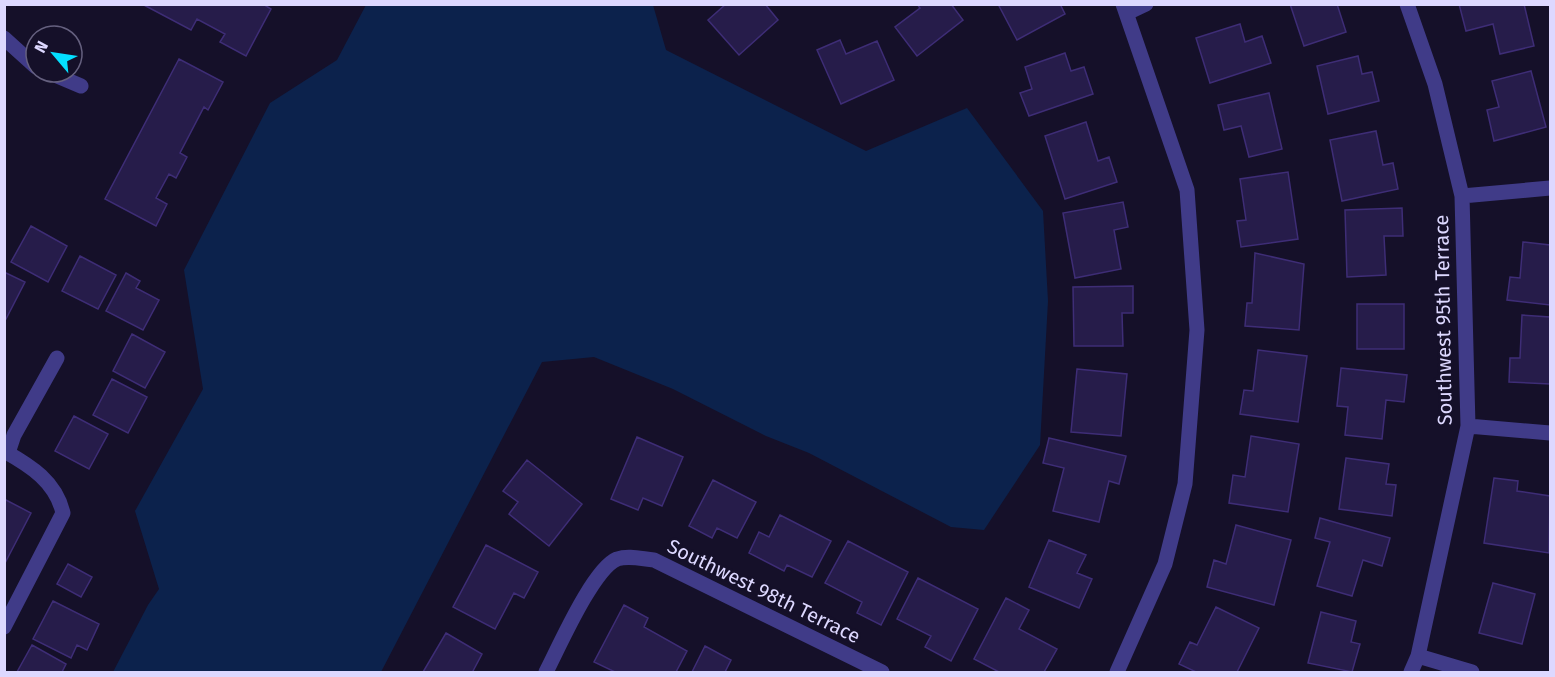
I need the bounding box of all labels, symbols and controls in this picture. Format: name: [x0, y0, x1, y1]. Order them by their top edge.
north arrow: [24, 24, 84, 84]
text: N: [30, 38, 52, 56]
street label: Southwest 95th Terrace: [1429, 214, 1457, 426]
street label: Southwest 98th Terrace: [664, 534, 864, 648]

